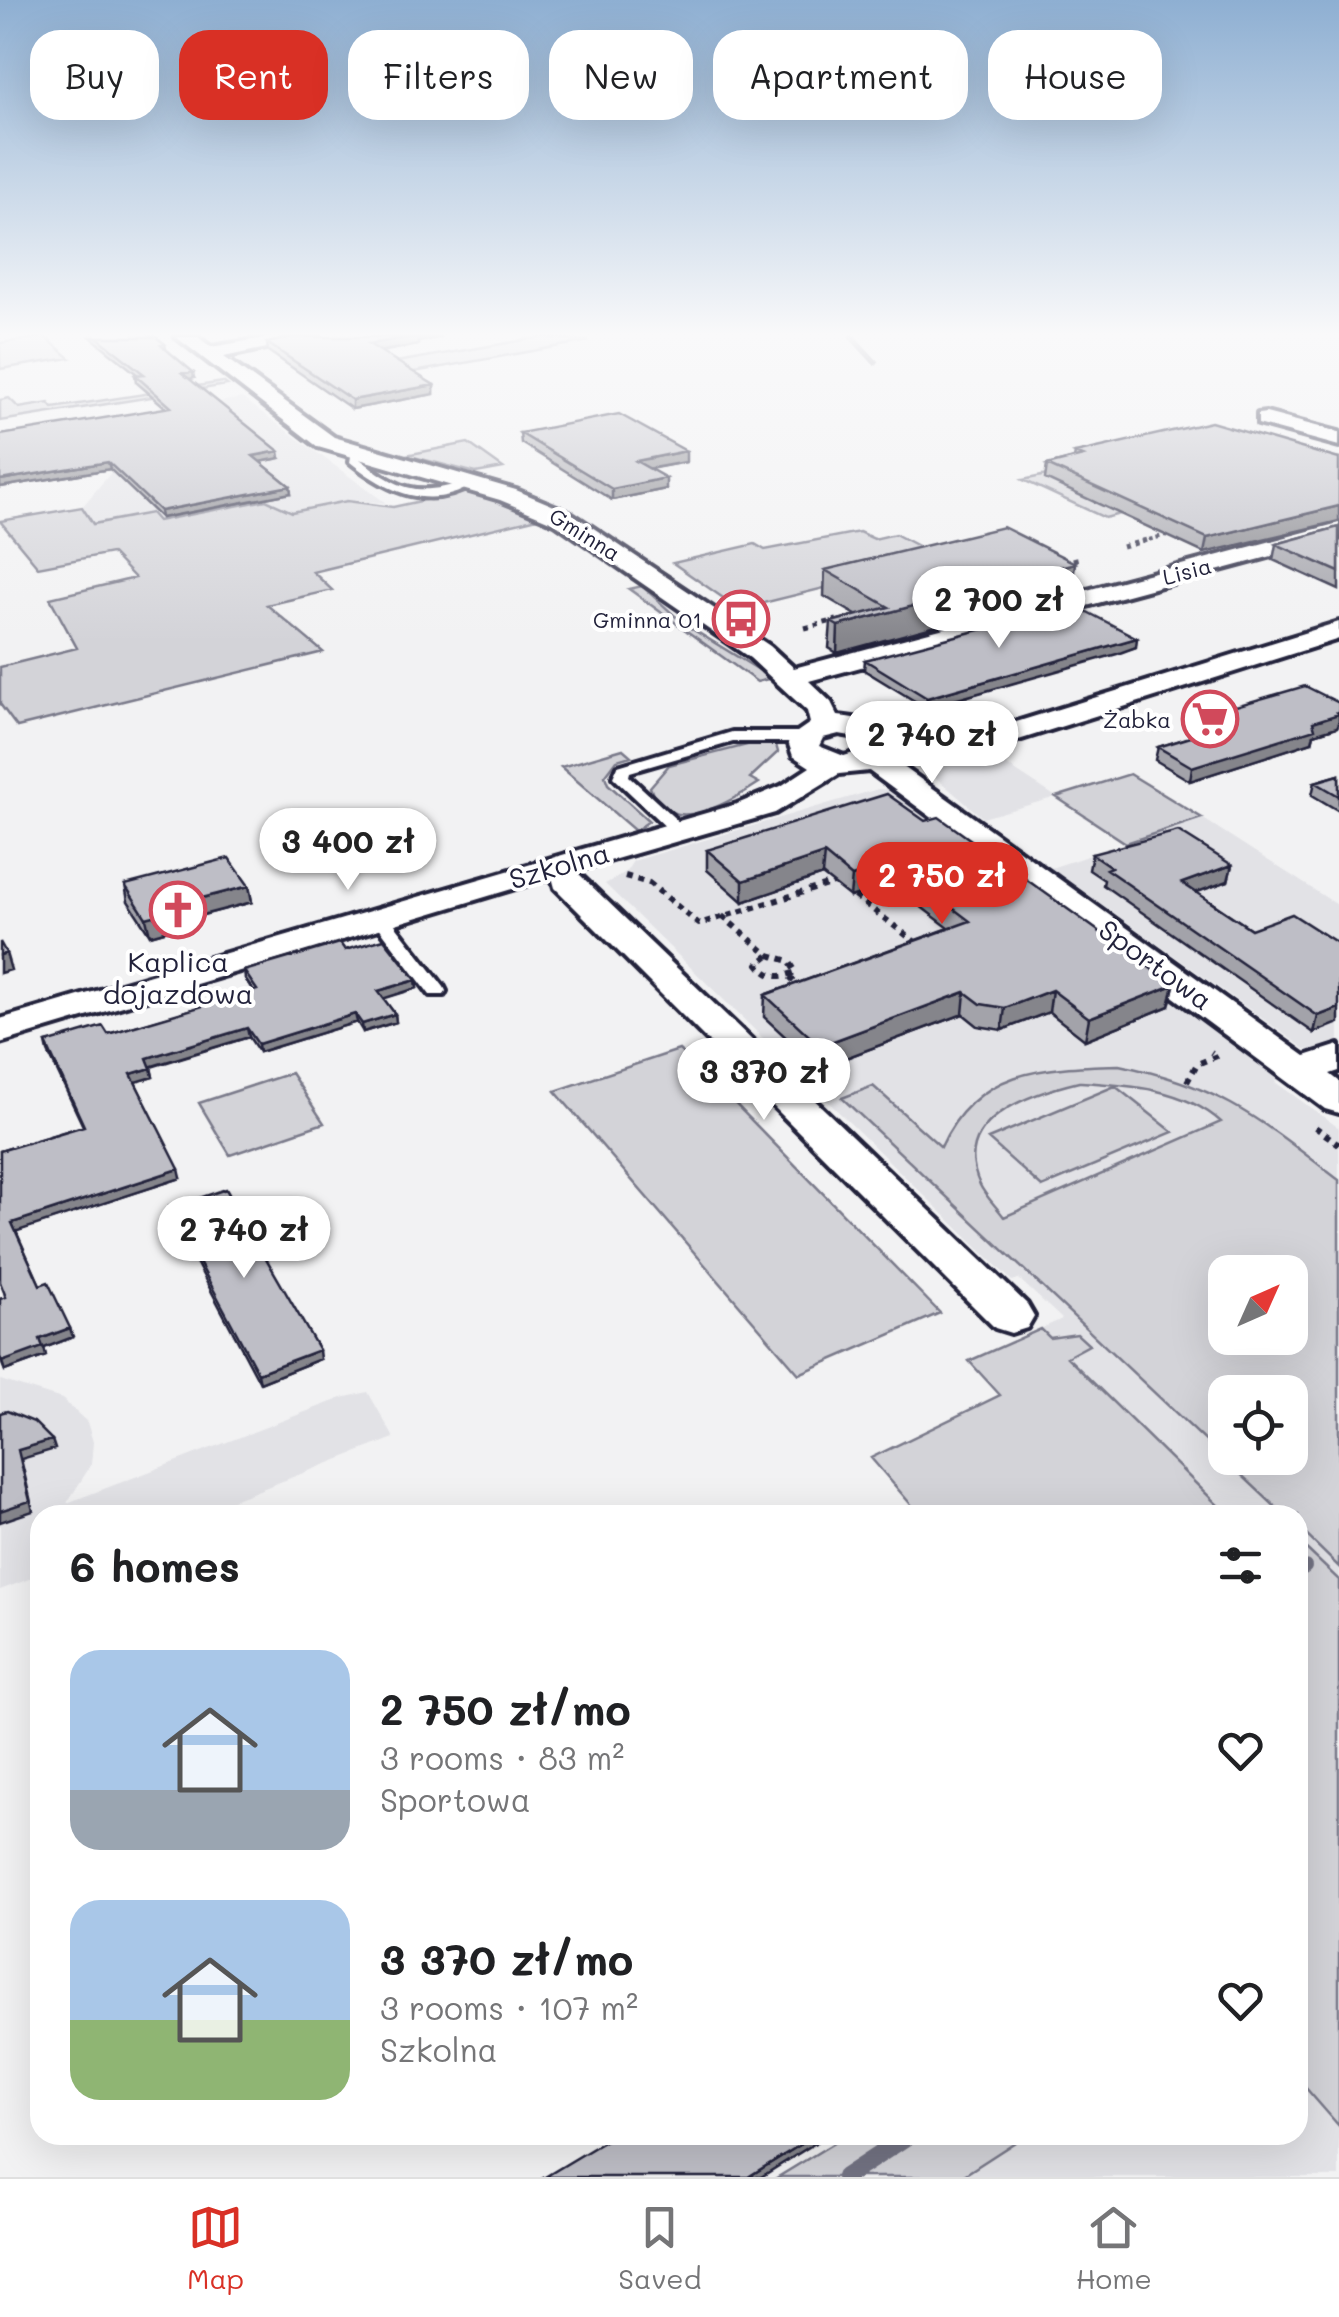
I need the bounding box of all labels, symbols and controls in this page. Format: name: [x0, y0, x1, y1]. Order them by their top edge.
chip: Buy: [30, 30, 159, 120]
chip: Rent: [179, 30, 328, 120]
chip: Filters: [348, 30, 529, 120]
chip: New: [549, 30, 693, 120]
chip: Apartment: [713, 30, 968, 120]
chip: House: [988, 30, 1162, 120]
street label: Gminna: [544, 501, 626, 567]
street label: Lisia: [1159, 551, 1215, 591]
pin: 2 700 zł: [896, 566, 1102, 651]
text: 2 700 zł: [934, 577, 1064, 619]
bus stop icon: Gminna 01: [711, 589, 771, 649]
place label: Gminna 01: [593, 605, 702, 634]
supermarket icon: Żabka: [1180, 689, 1240, 749]
pin: 2 740 zł: [829, 701, 1035, 786]
place label: Żabka: [1103, 705, 1171, 734]
text: 2 740 zł: [867, 712, 997, 754]
pin: 3 400 zł: [245, 808, 451, 893]
text: 3 400 zł: [281, 819, 415, 861]
street label: Szkolna: [505, 834, 613, 896]
pin: 2 750 zł: [839, 842, 1045, 927]
text: 2 750 zł: [878, 853, 1006, 895]
church icon: Kaplica dojazdowa: [148, 880, 208, 940]
street label: Sportowa: [1092, 911, 1220, 1017]
place label: Kaplica dojazdowa: [103, 943, 253, 1011]
pin: 3 370 zł: [661, 1038, 867, 1123]
text: 3 370 zł: [699, 1049, 829, 1091]
pin: 2 740 zł: [141, 1196, 347, 1281]
text: 2 740 zł: [179, 1207, 309, 1249]
north arrow: [1208, 1255, 1308, 1355]
map controls: [1208, 1255, 1308, 1475]
button: locate: [1208, 1375, 1308, 1475]
text: 6 homes: [70, 1538, 240, 1593]
icon: filters: [1213, 1538, 1268, 1593]
text: 2 750 zł/mo: [380, 1681, 631, 1736]
icon: home: [150, 1690, 270, 1810]
icon: heart: [1213, 1723, 1268, 1778]
text: 3 rooms · 83 m²: [380, 1736, 624, 1778]
text: Sportowa: [380, 1778, 531, 1820]
text: 3 370 zł/mo: [380, 1931, 633, 1986]
icon: home: [150, 1940, 270, 2060]
icon: heart: [1213, 1973, 1268, 2028]
text: 3 rooms · 107 m²: [380, 1986, 638, 2028]
text: Szkolna: [380, 2028, 497, 2070]
tab: Map: [187, 2200, 244, 2296]
tab: Saved: [618, 2200, 701, 2296]
tab: Home: [1076, 2200, 1152, 2296]

